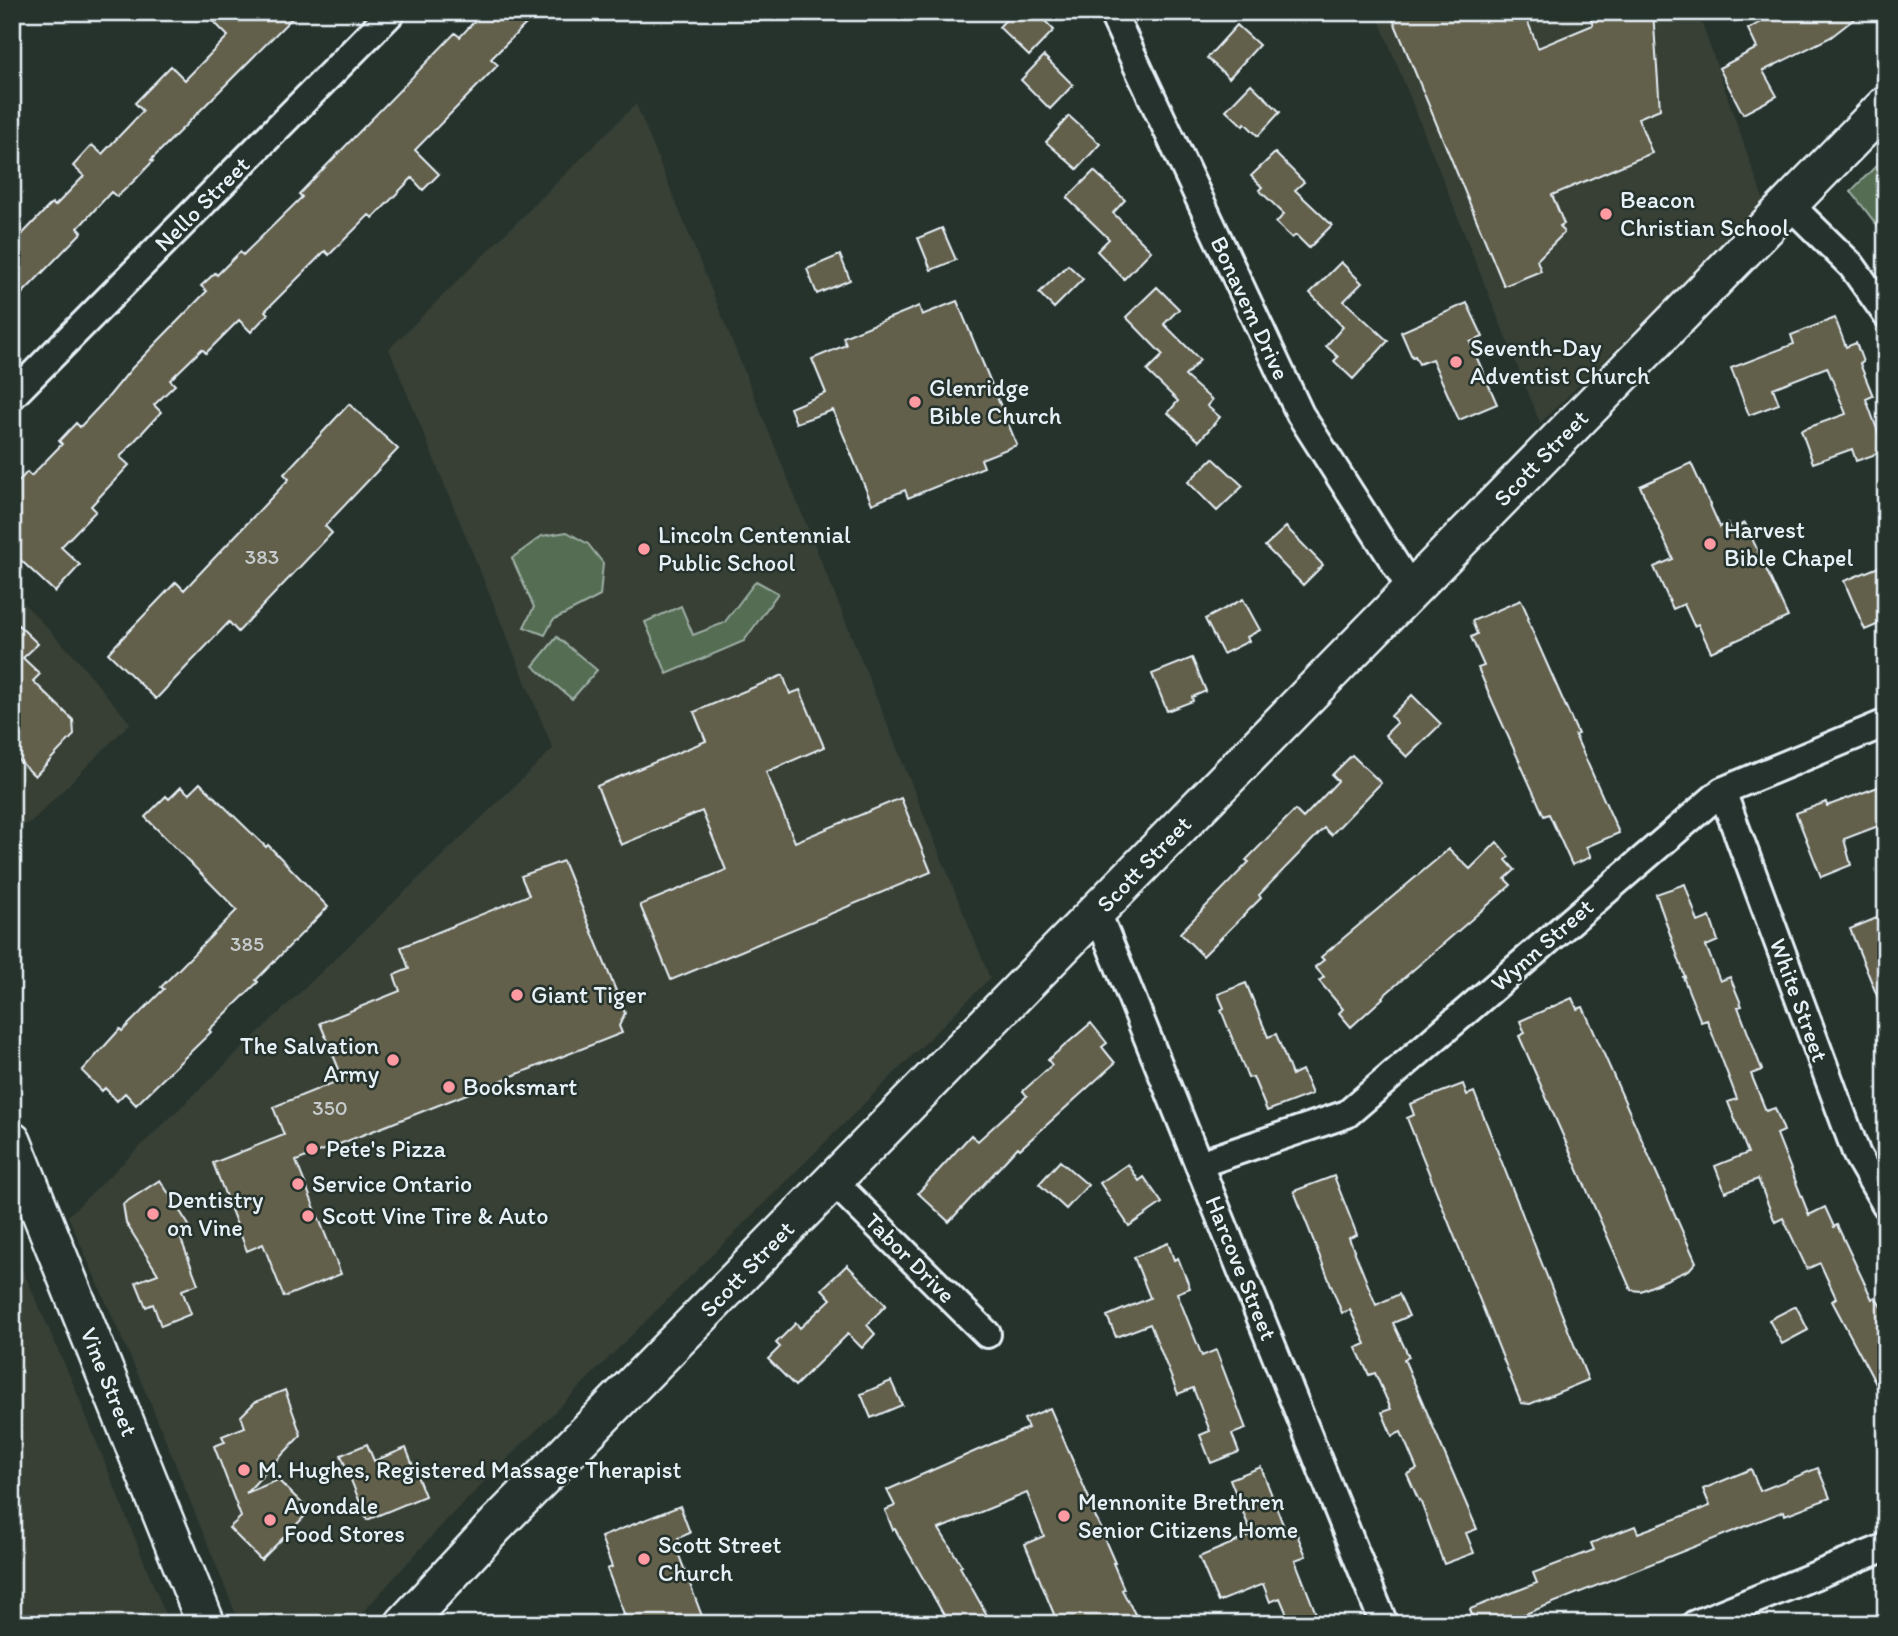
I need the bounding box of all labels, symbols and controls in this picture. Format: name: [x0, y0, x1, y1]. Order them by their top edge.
street label: Nello Street: [148, 150, 255, 257]
place label: Beacon Christian School: [1620, 185, 1789, 242]
marker: Beacon Christian School: [1598, 206, 1614, 222]
street label: Bonavem Drive: [1204, 231, 1296, 384]
place label: Seventh-Day Adventist Church: [1470, 333, 1650, 390]
marker: Seventh-Day Adventist Church: [1448, 354, 1464, 370]
place label: Glenridge Bible Church: [929, 373, 1062, 430]
marker: Glenridge Bible Church: [907, 394, 923, 410]
street label: Scott Street: [1487, 403, 1594, 512]
place label: Harvest Bible Chapel: [1724, 515, 1854, 572]
place label: Lincoln Centennial Public School: [658, 520, 851, 577]
marker: Harvest Bible Chapel: [1702, 536, 1718, 552]
marker: Lincoln Centennial Public School: [636, 541, 652, 557]
house number: 383: [245, 544, 279, 569]
street label: Scott Street: [1090, 809, 1197, 918]
street label: Wynn Street: [1484, 892, 1599, 997]
house number: 385: [230, 931, 264, 956]
street label: White Street: [1764, 934, 1835, 1066]
place label: Giant Tiger: [531, 980, 647, 1009]
marker: Giant Tiger: [509, 987, 525, 1003]
place label: The Salvation Army: [240, 1031, 380, 1088]
marker: The Salvation Army: [385, 1052, 401, 1068]
place label: Booksmart: [463, 1072, 577, 1101]
marker: Booksmart: [441, 1079, 457, 1095]
house number: 350: [312, 1095, 348, 1120]
place label: Pete's Pizza: [326, 1134, 446, 1163]
marker: Pete's Pizza: [304, 1141, 320, 1157]
place label: Service Ontario: [312, 1169, 472, 1198]
marker: Service Ontario: [290, 1176, 306, 1192]
place label: Dentistry on Vine: [167, 1185, 264, 1242]
street label: Harcove Street: [1199, 1191, 1284, 1344]
place label: Scott Vine Tire & Auto: [322, 1201, 548, 1230]
marker: Dentistry on Vine: [145, 1206, 161, 1222]
street label: Tabor Drive: [859, 1206, 962, 1309]
marker: Scott Vine Tire & Auto: [300, 1208, 316, 1224]
street label: Scott Street: [693, 1214, 800, 1323]
street label: Vine Street: [75, 1323, 144, 1440]
place label: M. Hughes, Registered Massage Therapist: [258, 1455, 681, 1484]
marker: M. Hughes, Registered Massage Therapist: [236, 1462, 252, 1478]
place label: Mennonite Brethren Senior Citizens Home: [1078, 1487, 1298, 1544]
place label: Avondale Food Stores: [284, 1491, 405, 1548]
marker: Mennonite Brethren Senior Citizens Home: [1056, 1508, 1072, 1524]
marker: Avondale Food Stores: [262, 1512, 278, 1528]
place label: Scott Street Church: [658, 1530, 782, 1587]
marker: Scott Street Church: [636, 1551, 652, 1567]

